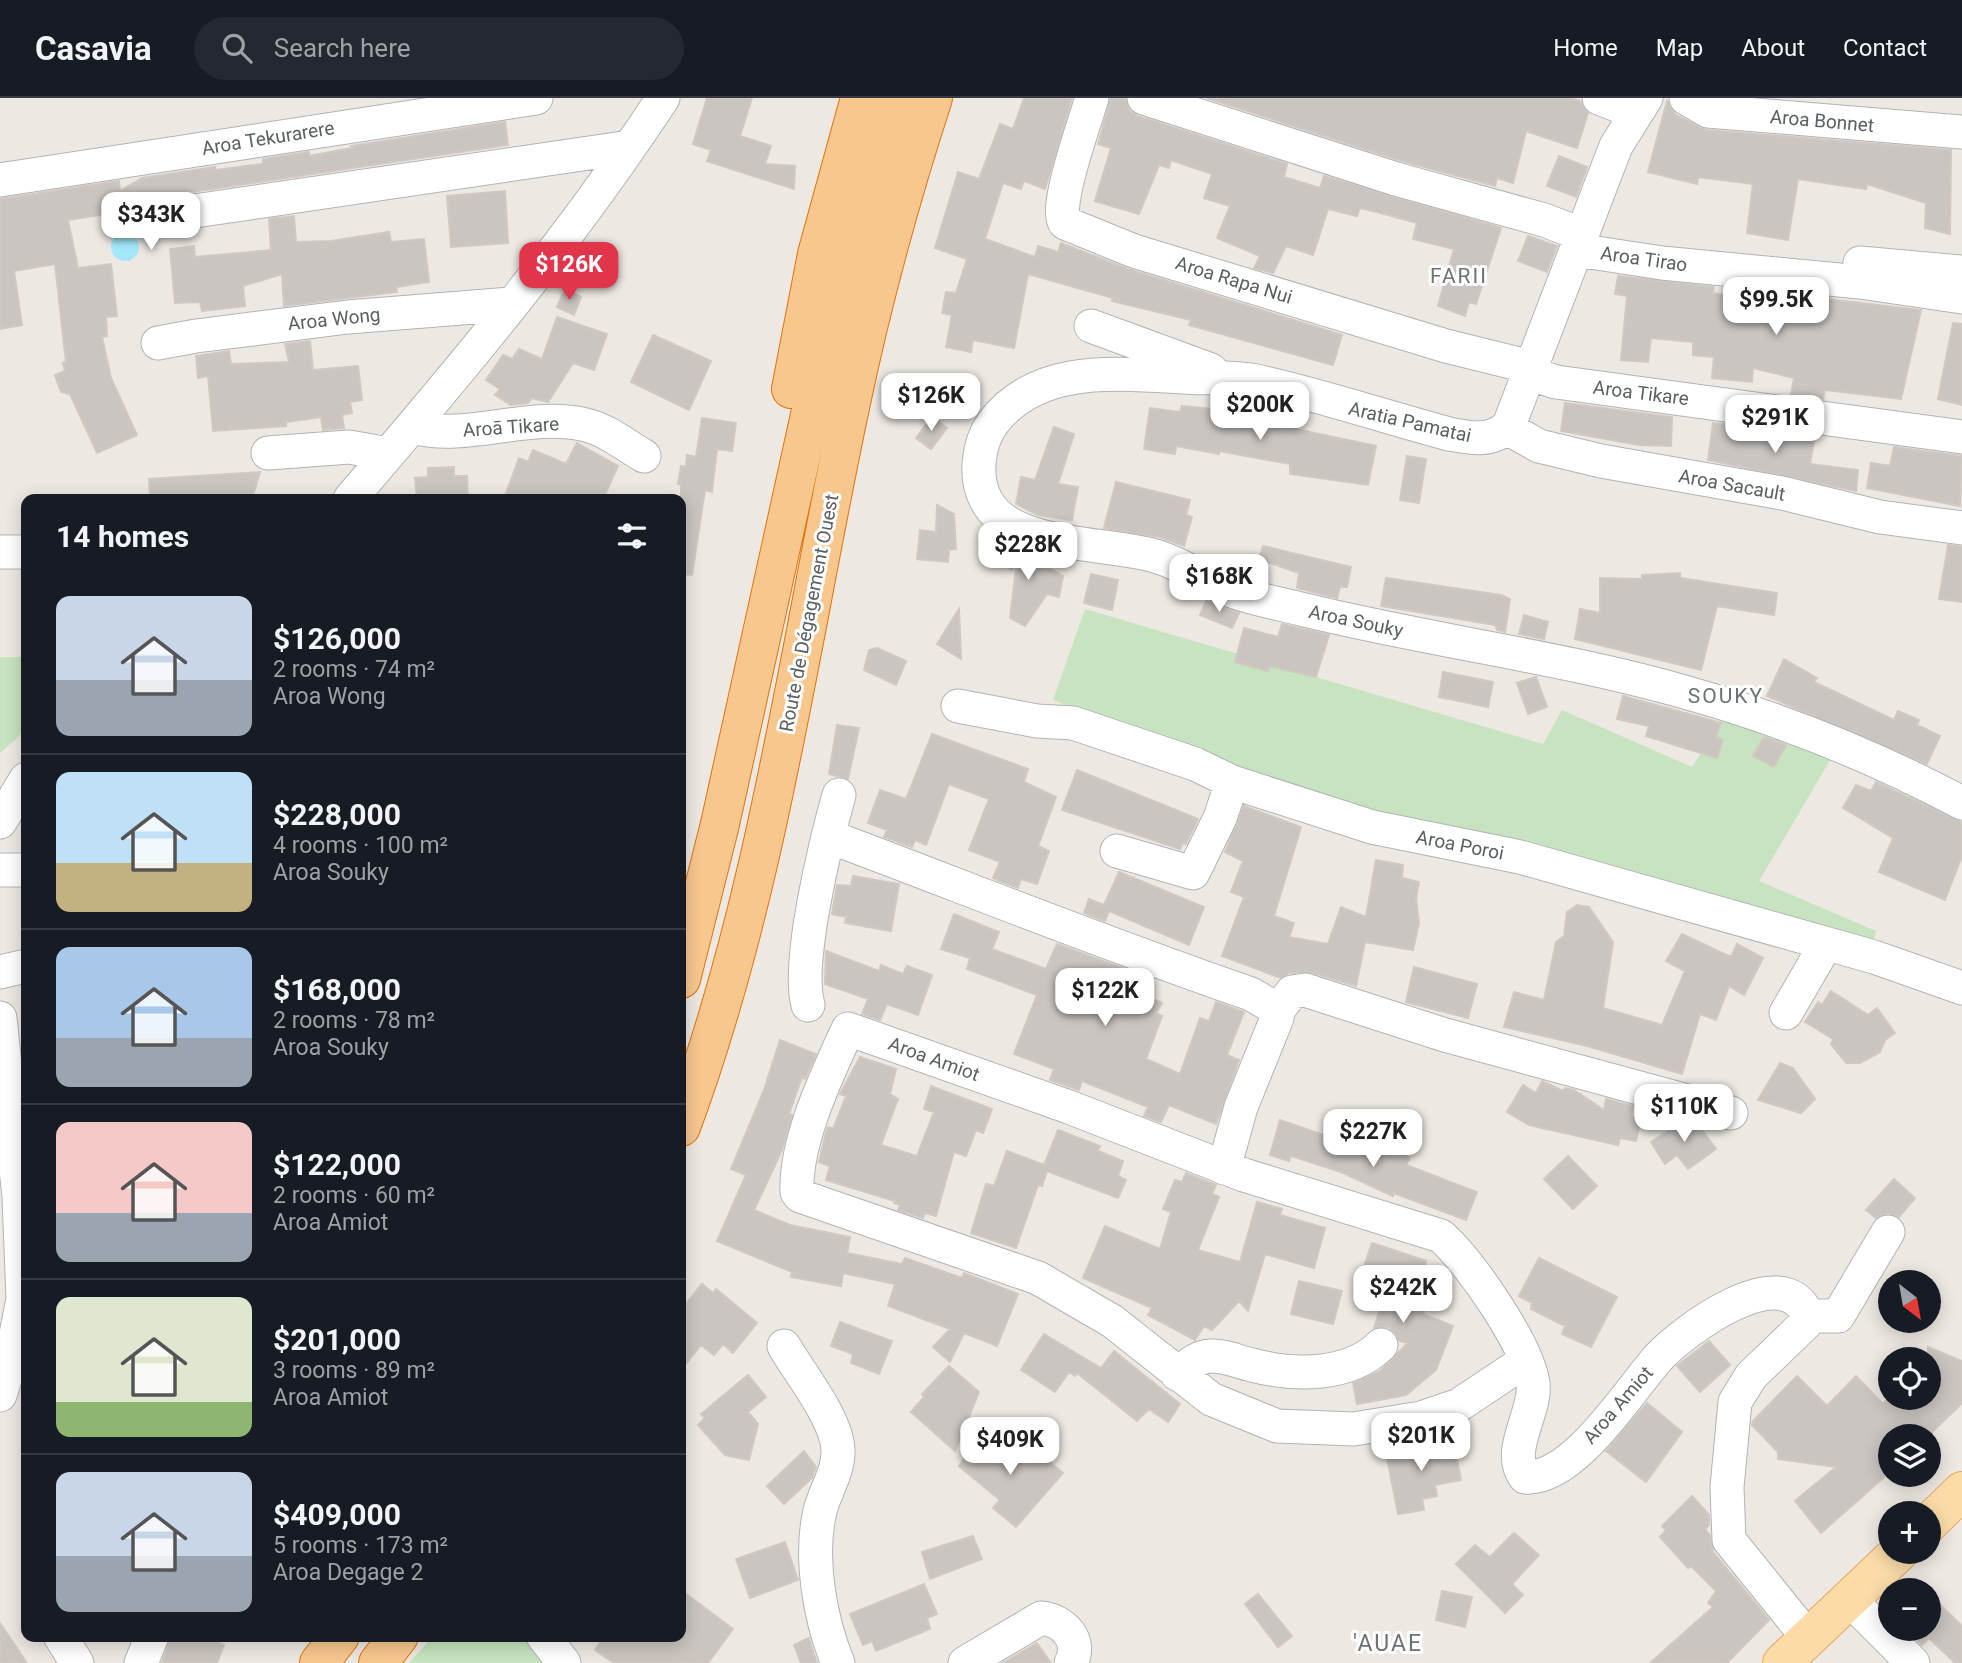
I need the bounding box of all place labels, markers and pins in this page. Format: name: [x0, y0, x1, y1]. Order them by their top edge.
pin: $343K: [102, 192, 200, 252]
pin: $126K: [520, 242, 618, 302]
pin: $99.5K: [1719, 278, 1833, 337]
pin: $126K: [882, 374, 980, 433]
pin: $200K: [1211, 382, 1309, 442]
pin: $291K: [1726, 396, 1824, 455]
pin: $228K: [979, 522, 1077, 582]
pin: $168K: [1170, 554, 1268, 614]
pin: $122K: [1056, 968, 1154, 1028]
pin: $110K: [1635, 1084, 1733, 1144]
pin: $227K: [1324, 1110, 1422, 1169]
pin: $242K: [1354, 1266, 1452, 1325]
pin: $201K: [1372, 1414, 1470, 1473]
pin: $409K: [961, 1418, 1059, 1477]

